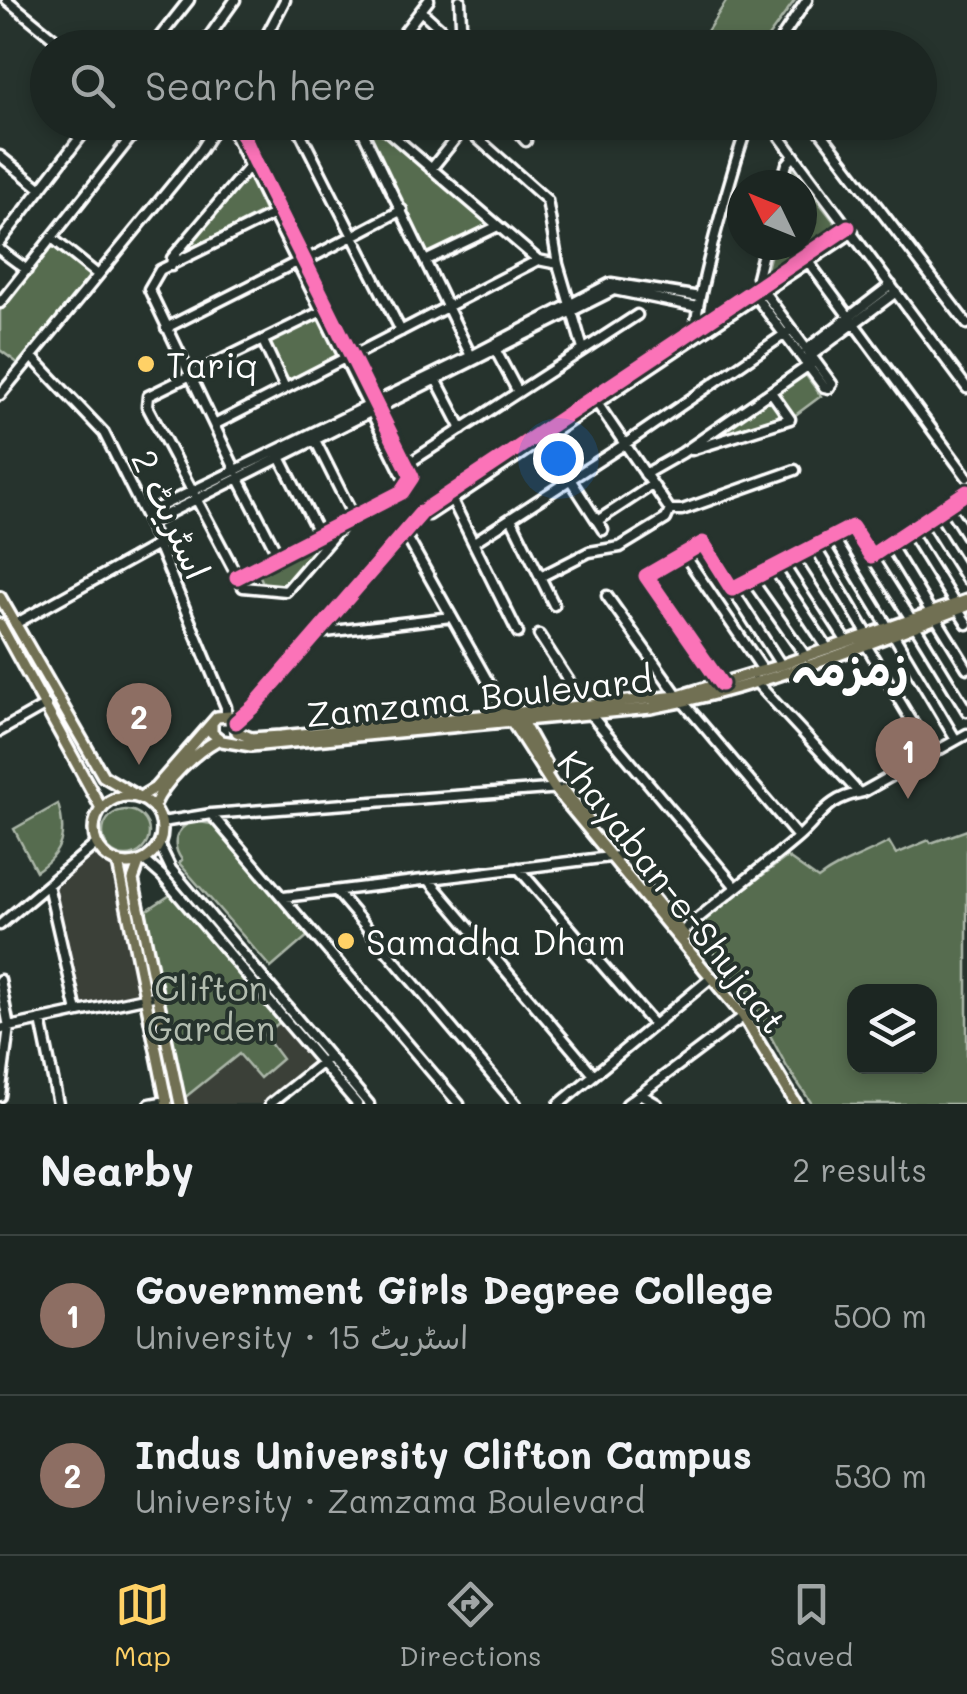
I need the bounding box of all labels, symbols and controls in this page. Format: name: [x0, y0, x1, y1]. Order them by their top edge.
search box: [30, 30, 937, 140]
icon: search: [65, 58, 120, 113]
text: Search here: [145, 60, 376, 110]
north arrow: [727, 170, 817, 260]
place label: Tariq: [166, 341, 258, 387]
marker: Tariq: [135, 353, 157, 375]
your location: [533, 433, 584, 484]
street label: اسٹریٹ 2: [122, 442, 222, 586]
district label: زمزمہ: [792, 639, 908, 697]
street label: Zamzama Boulevard: [304, 655, 654, 737]
pin: 2: [106, 682, 172, 765]
pin: 1: [876, 716, 940, 799]
street label: Khayaban-e-Shujaat: [548, 740, 798, 1042]
place label: Samadha Dham: [366, 918, 626, 964]
marker: Samadha Dham: [335, 930, 357, 952]
park label: Clifton Garden: [147, 964, 275, 1050]
map controls: [847, 984, 937, 1074]
button: layers: [847, 984, 937, 1074]
text: Nearby: [40, 1142, 194, 1197]
text: 2 results: [792, 1148, 927, 1190]
text: Government Girls Degree College: [135, 1264, 773, 1314]
text: 1: [65, 1294, 80, 1336]
text: 500 m: [833, 1294, 927, 1336]
text: University · اسٹریٹ 15: [135, 1315, 468, 1357]
text: Indus University Clifton Campus: [135, 1429, 752, 1479]
text: 2: [64, 1454, 81, 1496]
text: 530 m: [834, 1454, 927, 1496]
text: University · Zamzama Boulevard: [135, 1479, 645, 1521]
tab: Map: [114, 1577, 171, 1673]
tab: Directions: [399, 1577, 542, 1673]
tab: Saved: [770, 1577, 853, 1673]

